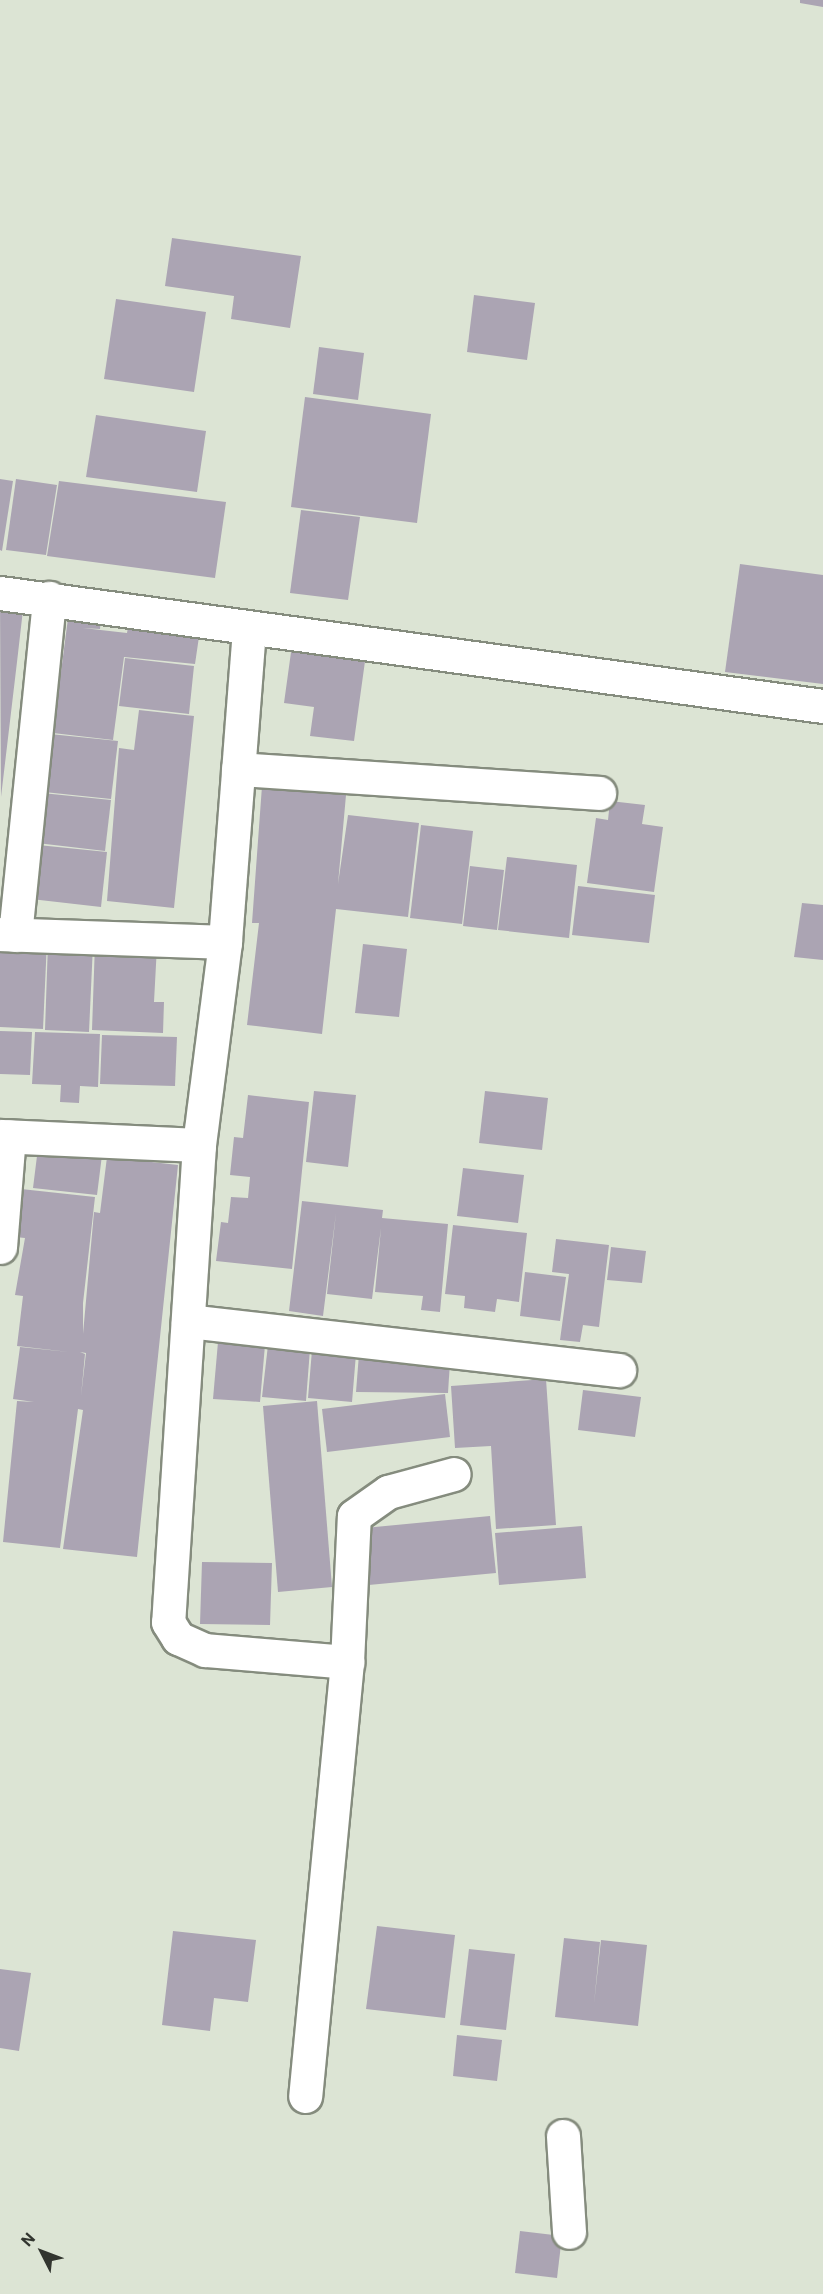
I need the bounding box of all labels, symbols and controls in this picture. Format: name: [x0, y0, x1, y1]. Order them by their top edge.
north arrow: [12, 2222, 72, 2282]
text: N: [17, 2229, 39, 2250]

